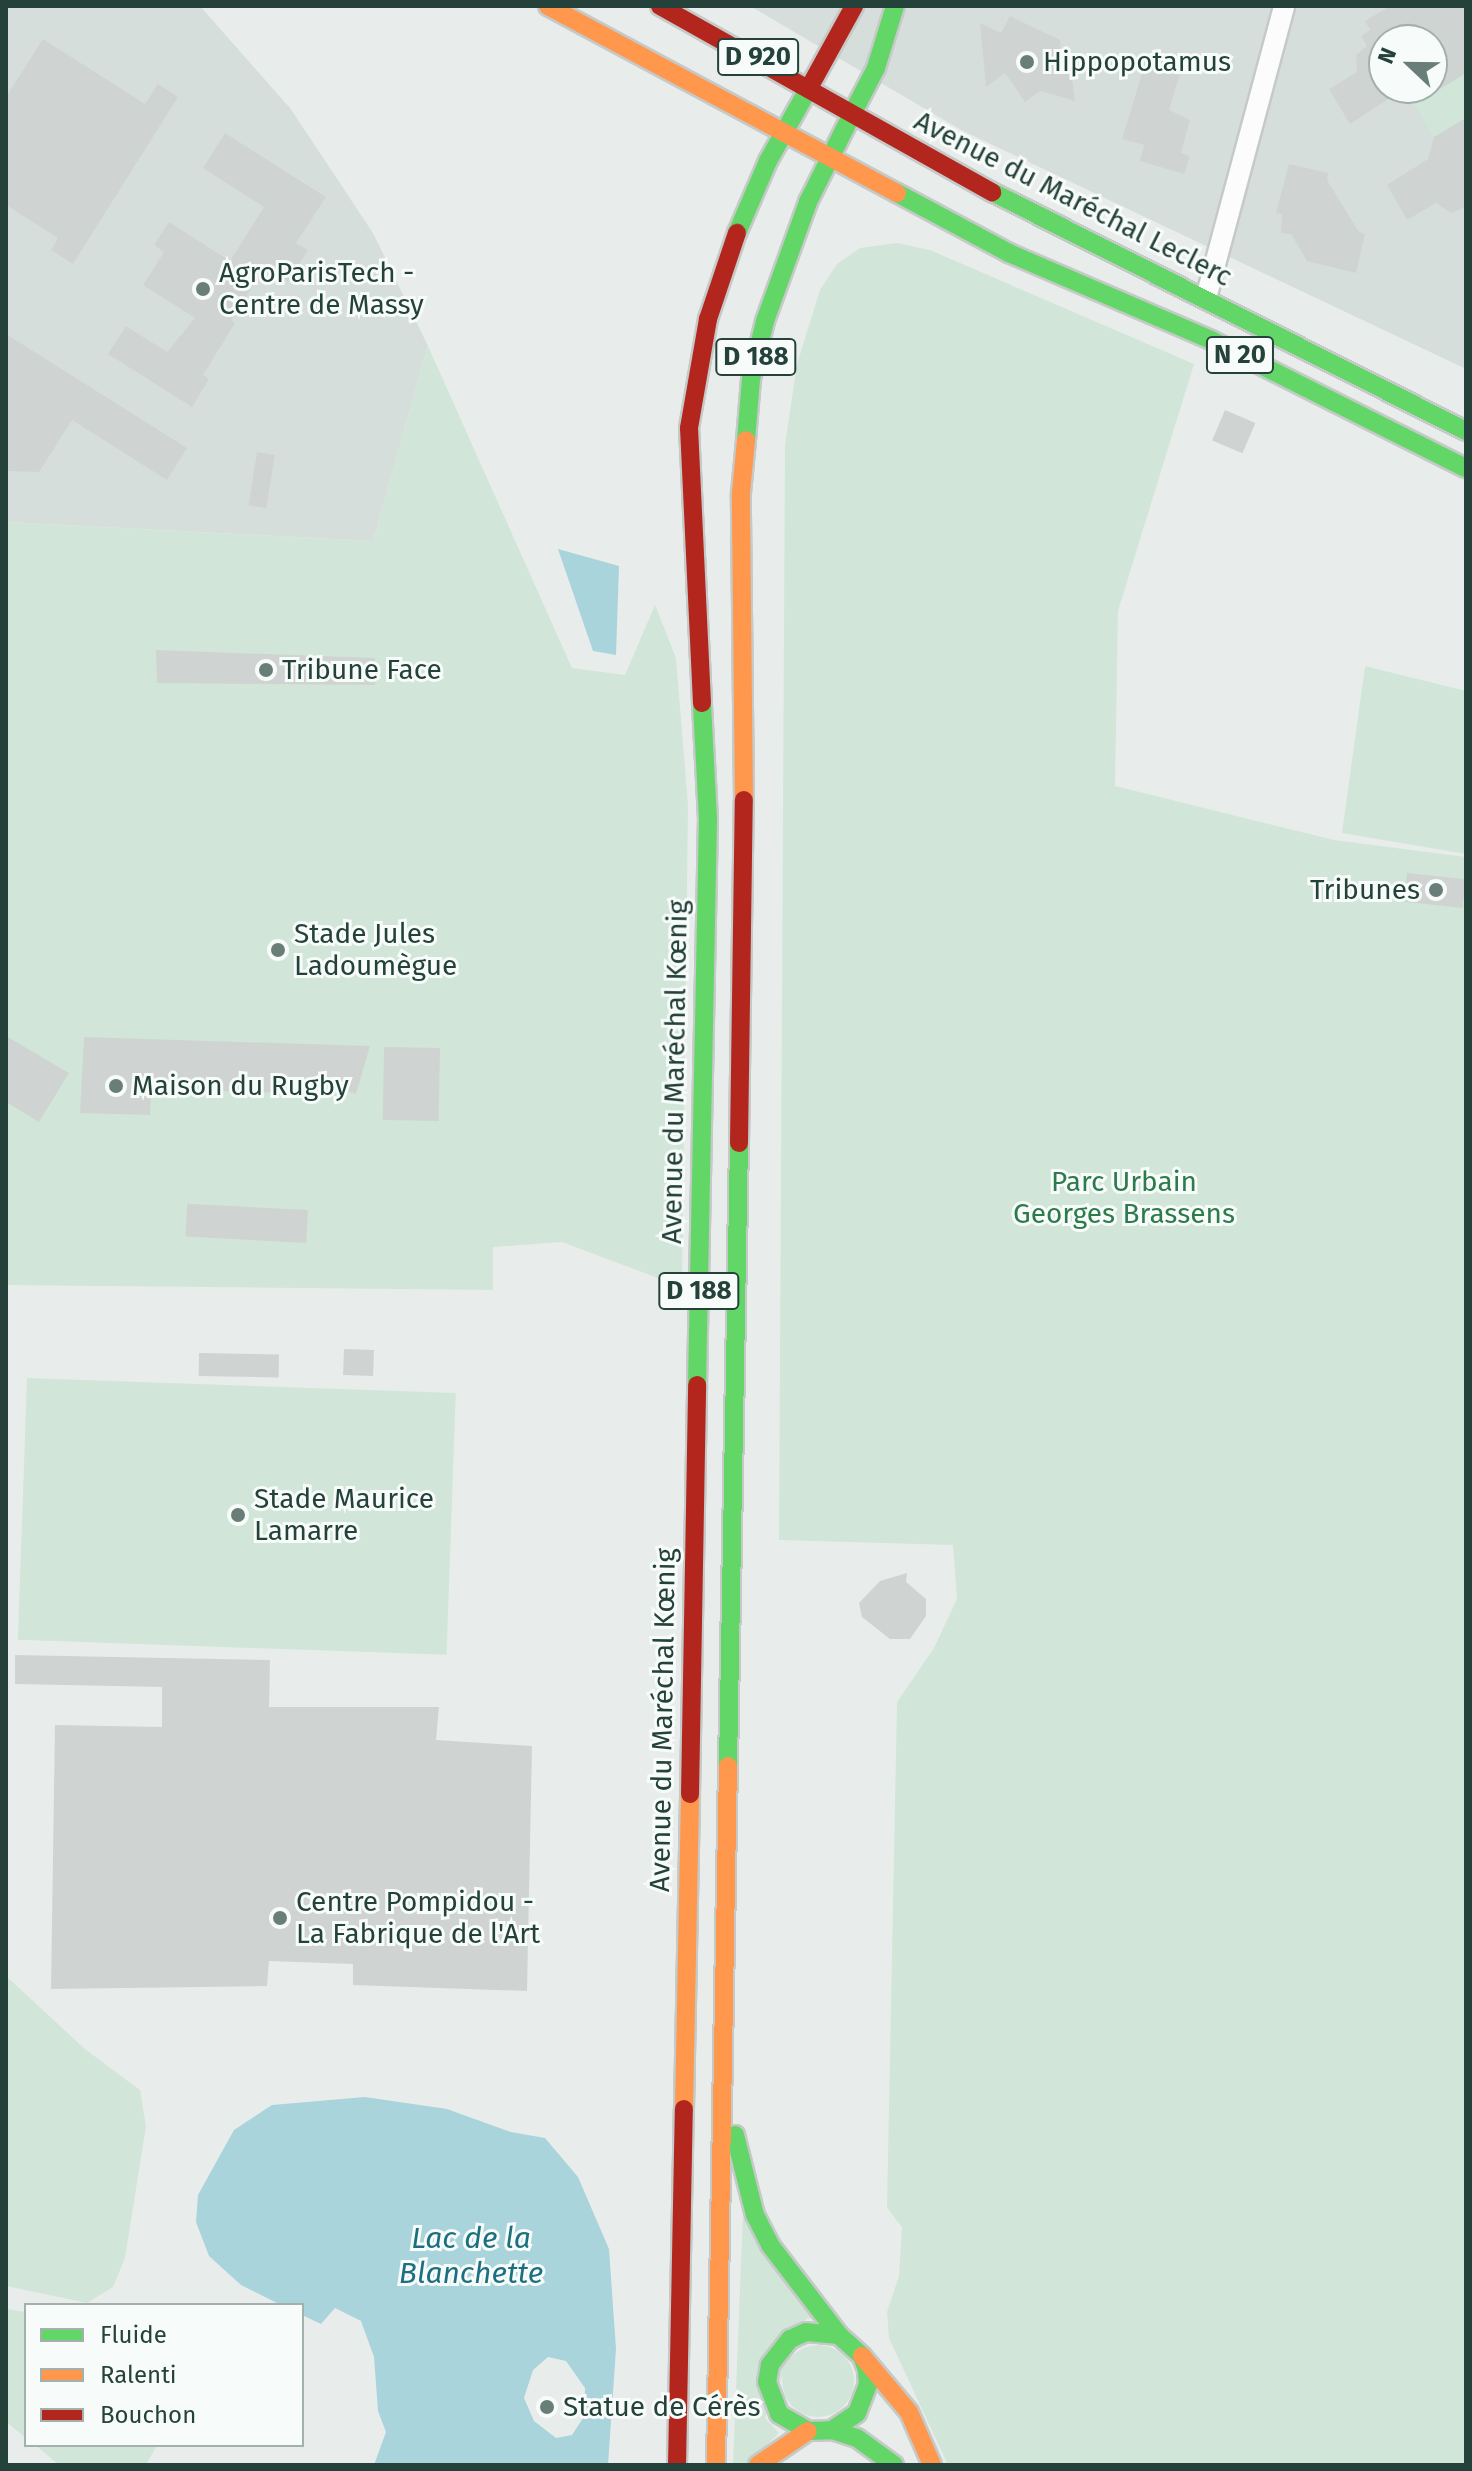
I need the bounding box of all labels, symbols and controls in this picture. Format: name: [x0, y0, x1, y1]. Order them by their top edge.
north arrow: [1368, 24, 1448, 104]
road number: D 920: [716, 35, 800, 79]
text: N: [1372, 44, 1402, 67]
place label: Hippopotamus: [1043, 45, 1231, 79]
marker: Hippopotamus: [1018, 53, 1036, 71]
street label: Avenue du Maréchal Leclerc: [909, 104, 1237, 294]
place label: AgroParisTech - Centre de Massy: [219, 256, 424, 322]
marker: AgroParisTech - Centre de Massy: [194, 280, 212, 298]
road number: N 20: [1204, 333, 1276, 377]
road number: D 188: [714, 335, 798, 379]
place label: Tribune Face: [282, 653, 442, 687]
marker: Tribune Face: [257, 661, 275, 679]
place label: Tribunes: [1310, 873, 1420, 907]
marker: Tribunes: [1427, 881, 1445, 899]
street label: Avenue du Maréchal Kœnig: [655, 900, 695, 1244]
place label: Stade Jules Ladoumègue: [294, 917, 457, 983]
marker: Stade Jules Ladoumègue: [269, 941, 287, 959]
place label: Maison du Rugby: [132, 1069, 349, 1103]
marker: Maison du Rugby: [107, 1077, 125, 1095]
park label: Parc Urbain Georges Brassens: [1013, 1165, 1235, 1231]
road number: D 188: [657, 1269, 741, 1313]
place label: Stade Maurice Lamarre: [254, 1482, 434, 1548]
marker: Stade Maurice Lamarre: [229, 1506, 247, 1524]
street label: Avenue du Maréchal Kœnig: [643, 1548, 683, 1892]
place label: Centre Pompidou - La Fabrique de l'Art: [296, 1885, 540, 1951]
marker: Centre Pompidou - La Fabrique de l'Art: [271, 1909, 289, 1927]
water label: Lac de la Blanchette: [399, 2220, 543, 2290]
legend: [24, 2303, 304, 2447]
text: Fluide: [100, 2321, 167, 2349]
text: Ralenti: [100, 2361, 177, 2389]
place label: Statue de Cérès: [563, 2390, 761, 2424]
marker: Statue de Cérès: [538, 2398, 556, 2416]
text: Bouchon: [100, 2401, 196, 2429]

